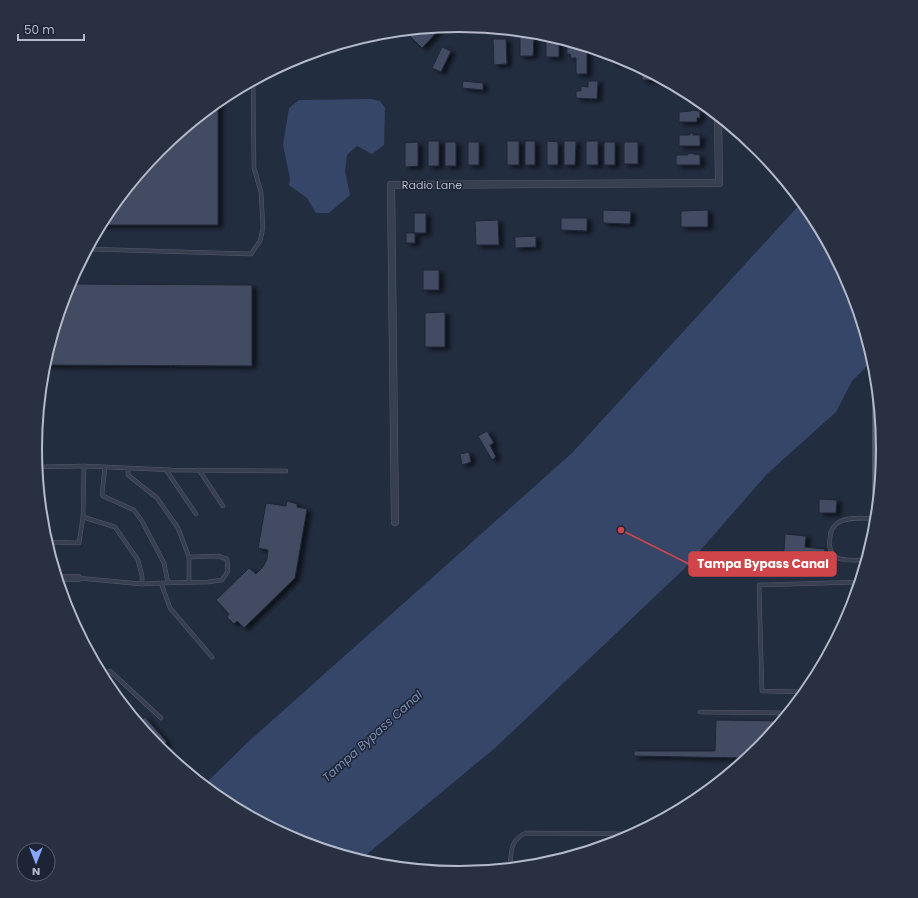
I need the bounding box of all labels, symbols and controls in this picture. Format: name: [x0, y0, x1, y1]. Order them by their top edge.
scale bar: [18, 16, 84, 42]
text: 50 m: [24, 21, 55, 38]
street label: Radio Lane: [402, 177, 462, 193]
callout: Tampa Bypass Canal: [689, 552, 836, 576]
text: Tampa Bypass Canal: [697, 555, 829, 572]
water label: Tampa Bypass Canal: [318, 686, 426, 786]
north arrow: [16, 842, 56, 882]
text: N: [32, 864, 40, 880]

